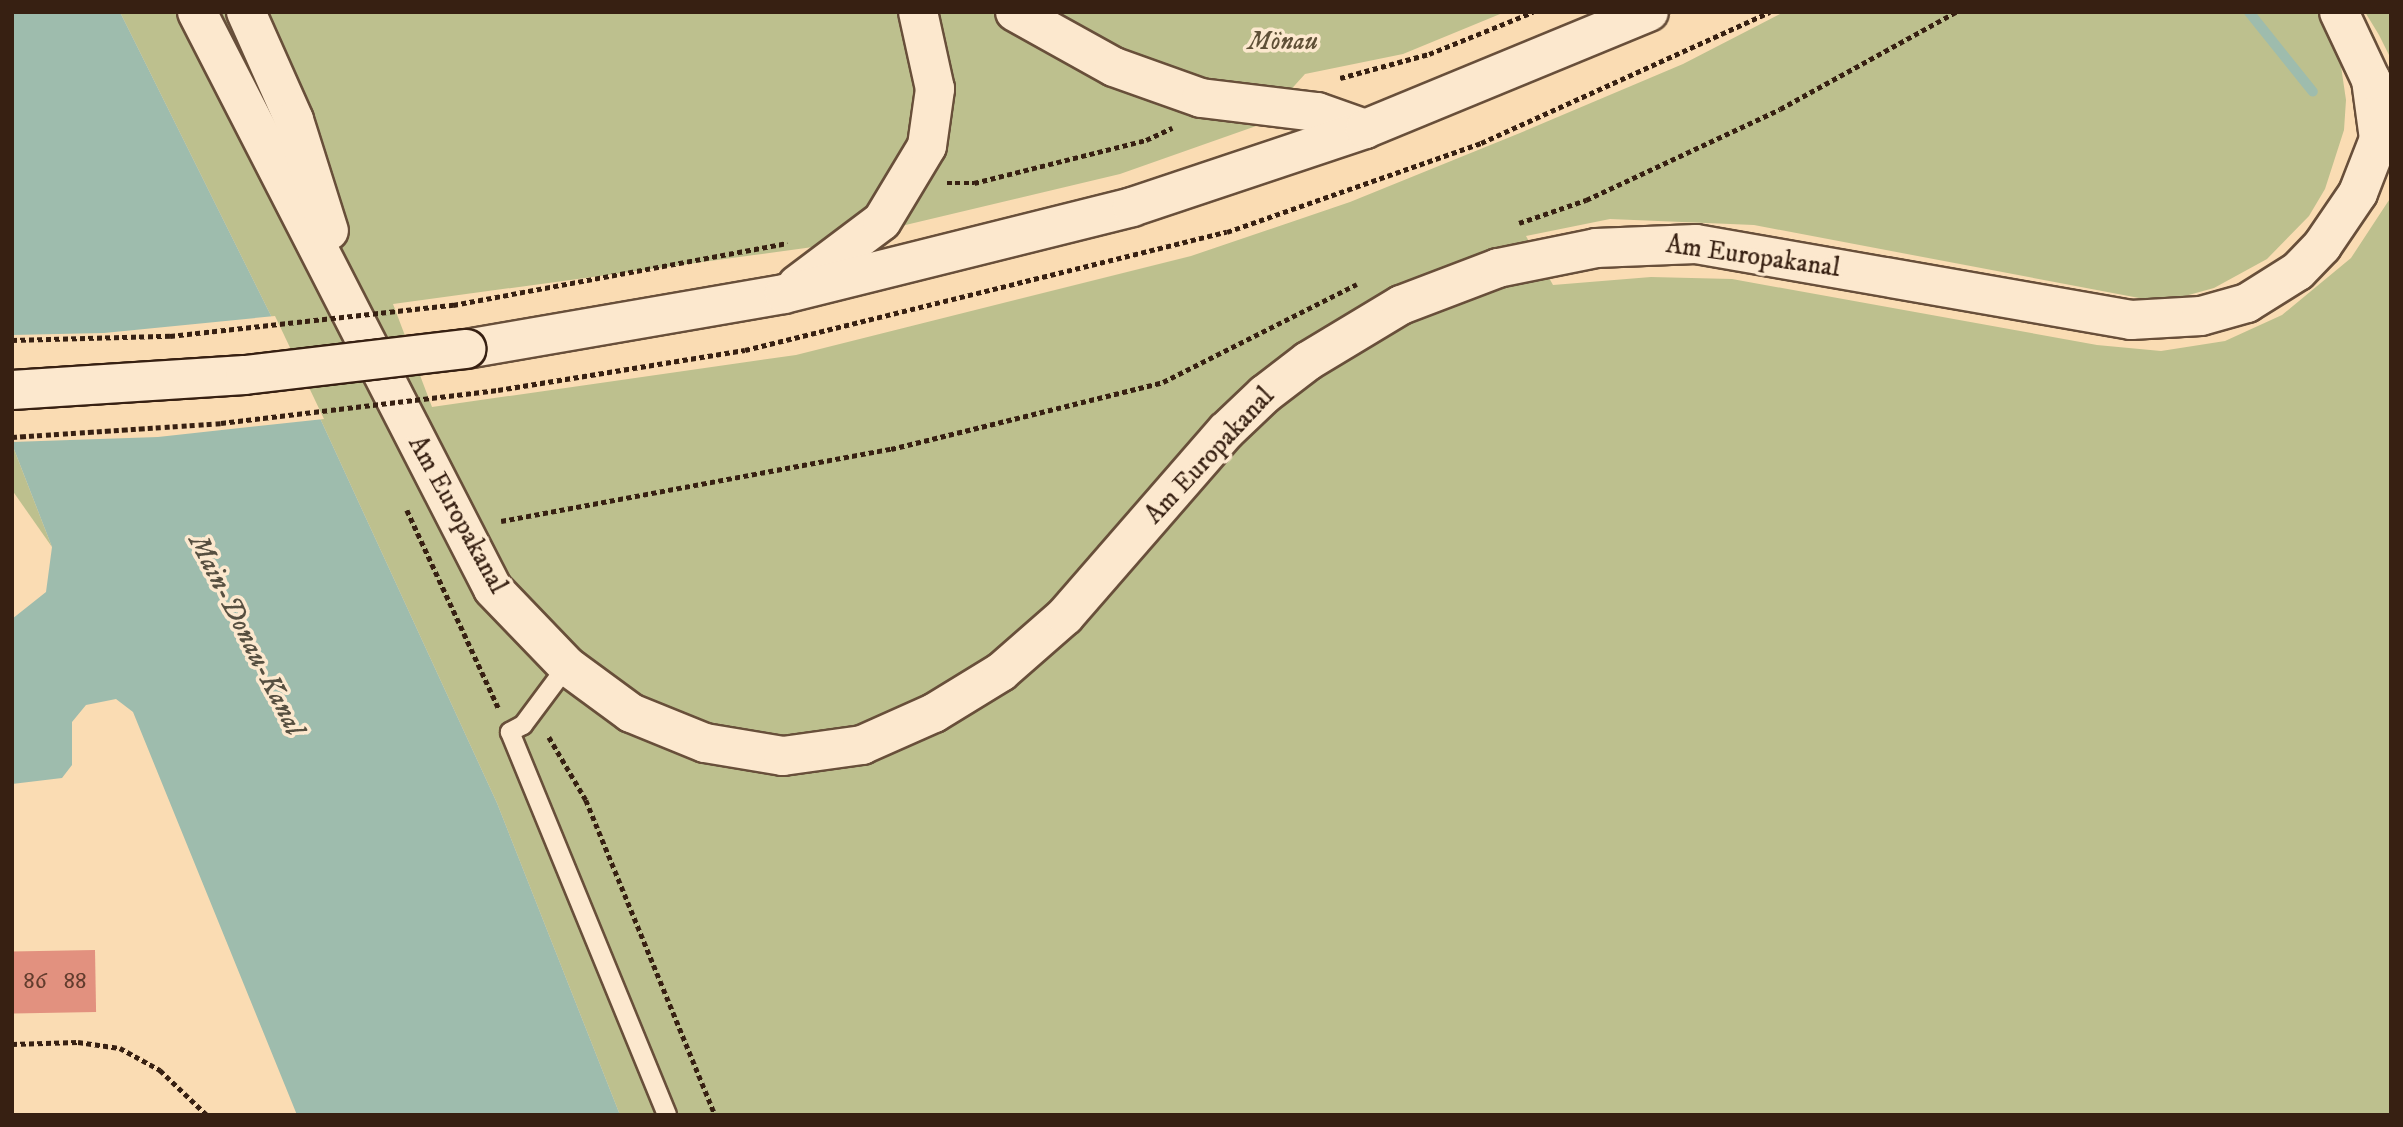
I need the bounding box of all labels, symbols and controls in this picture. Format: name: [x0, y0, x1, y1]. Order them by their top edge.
park label: Mönau: [1248, 26, 1318, 58]
street label: Am Europakanal: [1664, 229, 1842, 285]
street label: Am Europakanal: [1139, 381, 1281, 531]
street label: Am Europakanal: [401, 431, 513, 599]
water label: Main-Donau-Kanal: [181, 529, 311, 741]
house number: 86: [23, 968, 47, 996]
house number: 88: [63, 968, 87, 996]

